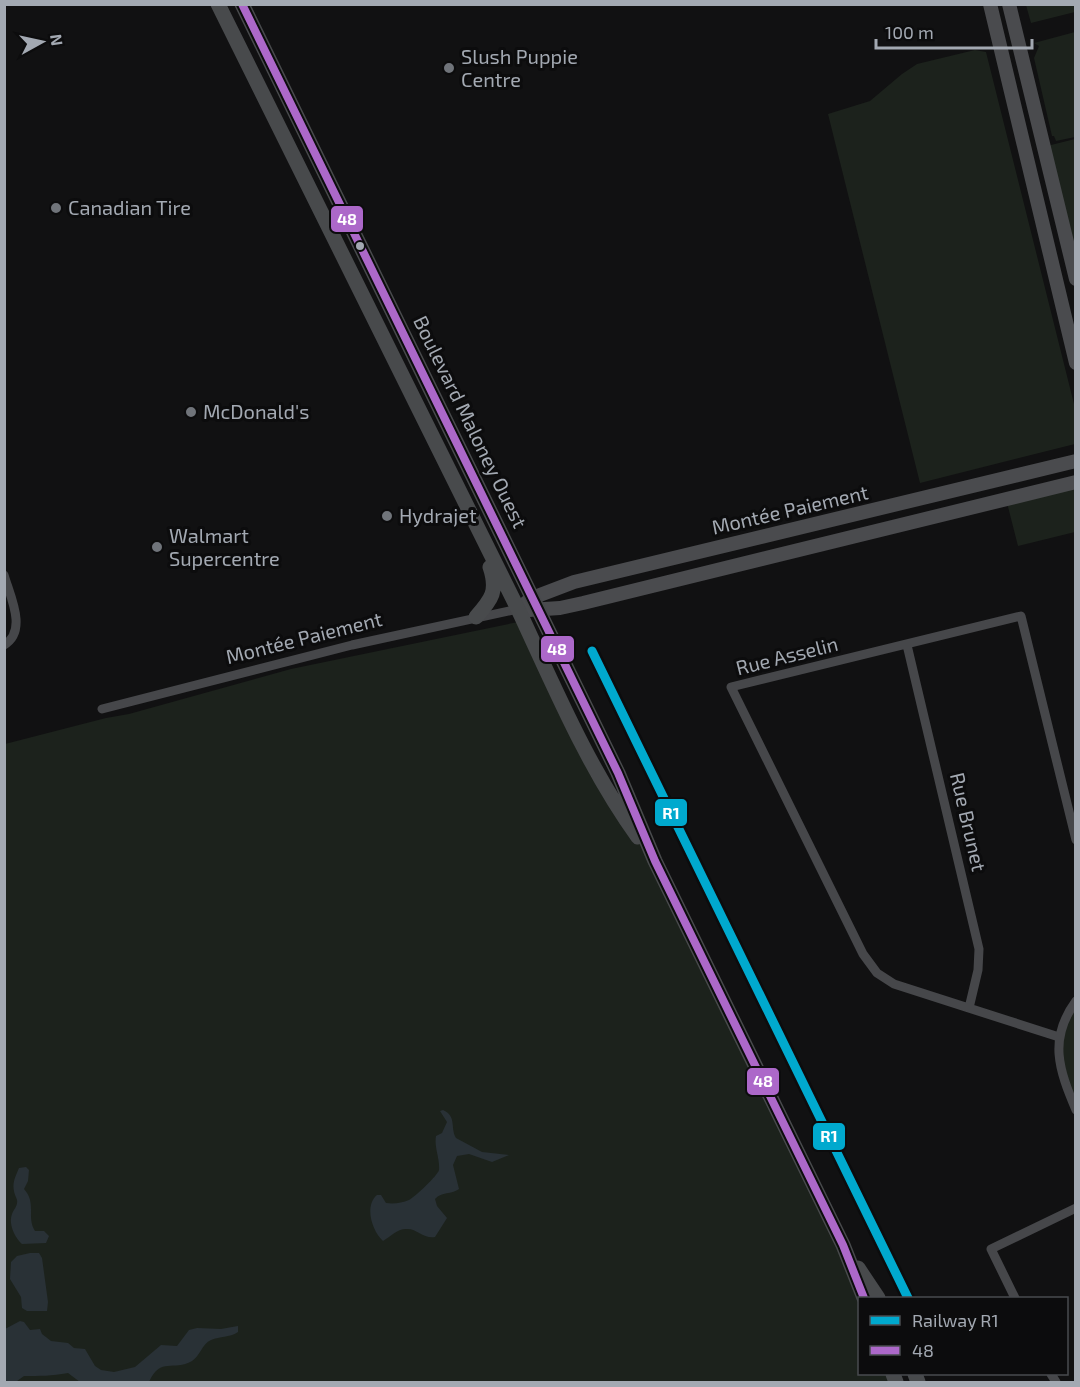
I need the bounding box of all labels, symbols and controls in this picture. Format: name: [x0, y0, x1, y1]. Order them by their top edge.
north arrow: [12, 12, 72, 72]
scale bar: [876, 12, 1032, 50]
text: 100 m: [885, 21, 934, 43]
text: N: [47, 33, 68, 47]
place label: Slush Puppie Centre: [461, 44, 578, 91]
marker: Slush Puppie Centre: [442, 61, 456, 75]
place label: Canadian Tire: [68, 195, 191, 219]
marker: Canadian Tire: [49, 201, 63, 215]
line badge: 48: [330, 205, 364, 233]
text: 48: [337, 209, 357, 228]
unlabelled marker: [354, 240, 366, 252]
street label: Boulevard Maloney Ouest: [409, 312, 533, 532]
place label: McDonald's: [203, 399, 309, 423]
marker: McDonald's: [184, 405, 198, 419]
street label: Montée Paiement: [709, 479, 871, 539]
place label: Hydrajet: [399, 503, 477, 527]
marker: Hydrajet: [380, 509, 394, 523]
place label: Walmart Supercentre: [169, 523, 280, 570]
marker: Walmart Supercentre: [150, 540, 164, 554]
street label: Montée Paiement: [223, 606, 385, 668]
street label: Rue Asselin: [733, 631, 840, 679]
line badge: 48: [540, 635, 575, 663]
text: 48: [547, 639, 567, 658]
street label: Rue Brunet: [946, 770, 992, 874]
line badge: R1: [654, 798, 688, 827]
text: R1: [662, 803, 680, 822]
line badge: 48: [746, 1067, 780, 1096]
text: 48: [753, 1071, 773, 1090]
line badge: R1: [812, 1122, 846, 1151]
text: R1: [820, 1126, 838, 1145]
legend: [858, 1297, 1068, 1375]
text: Railway R1: [912, 1309, 999, 1331]
text: 48: [912, 1339, 934, 1361]

